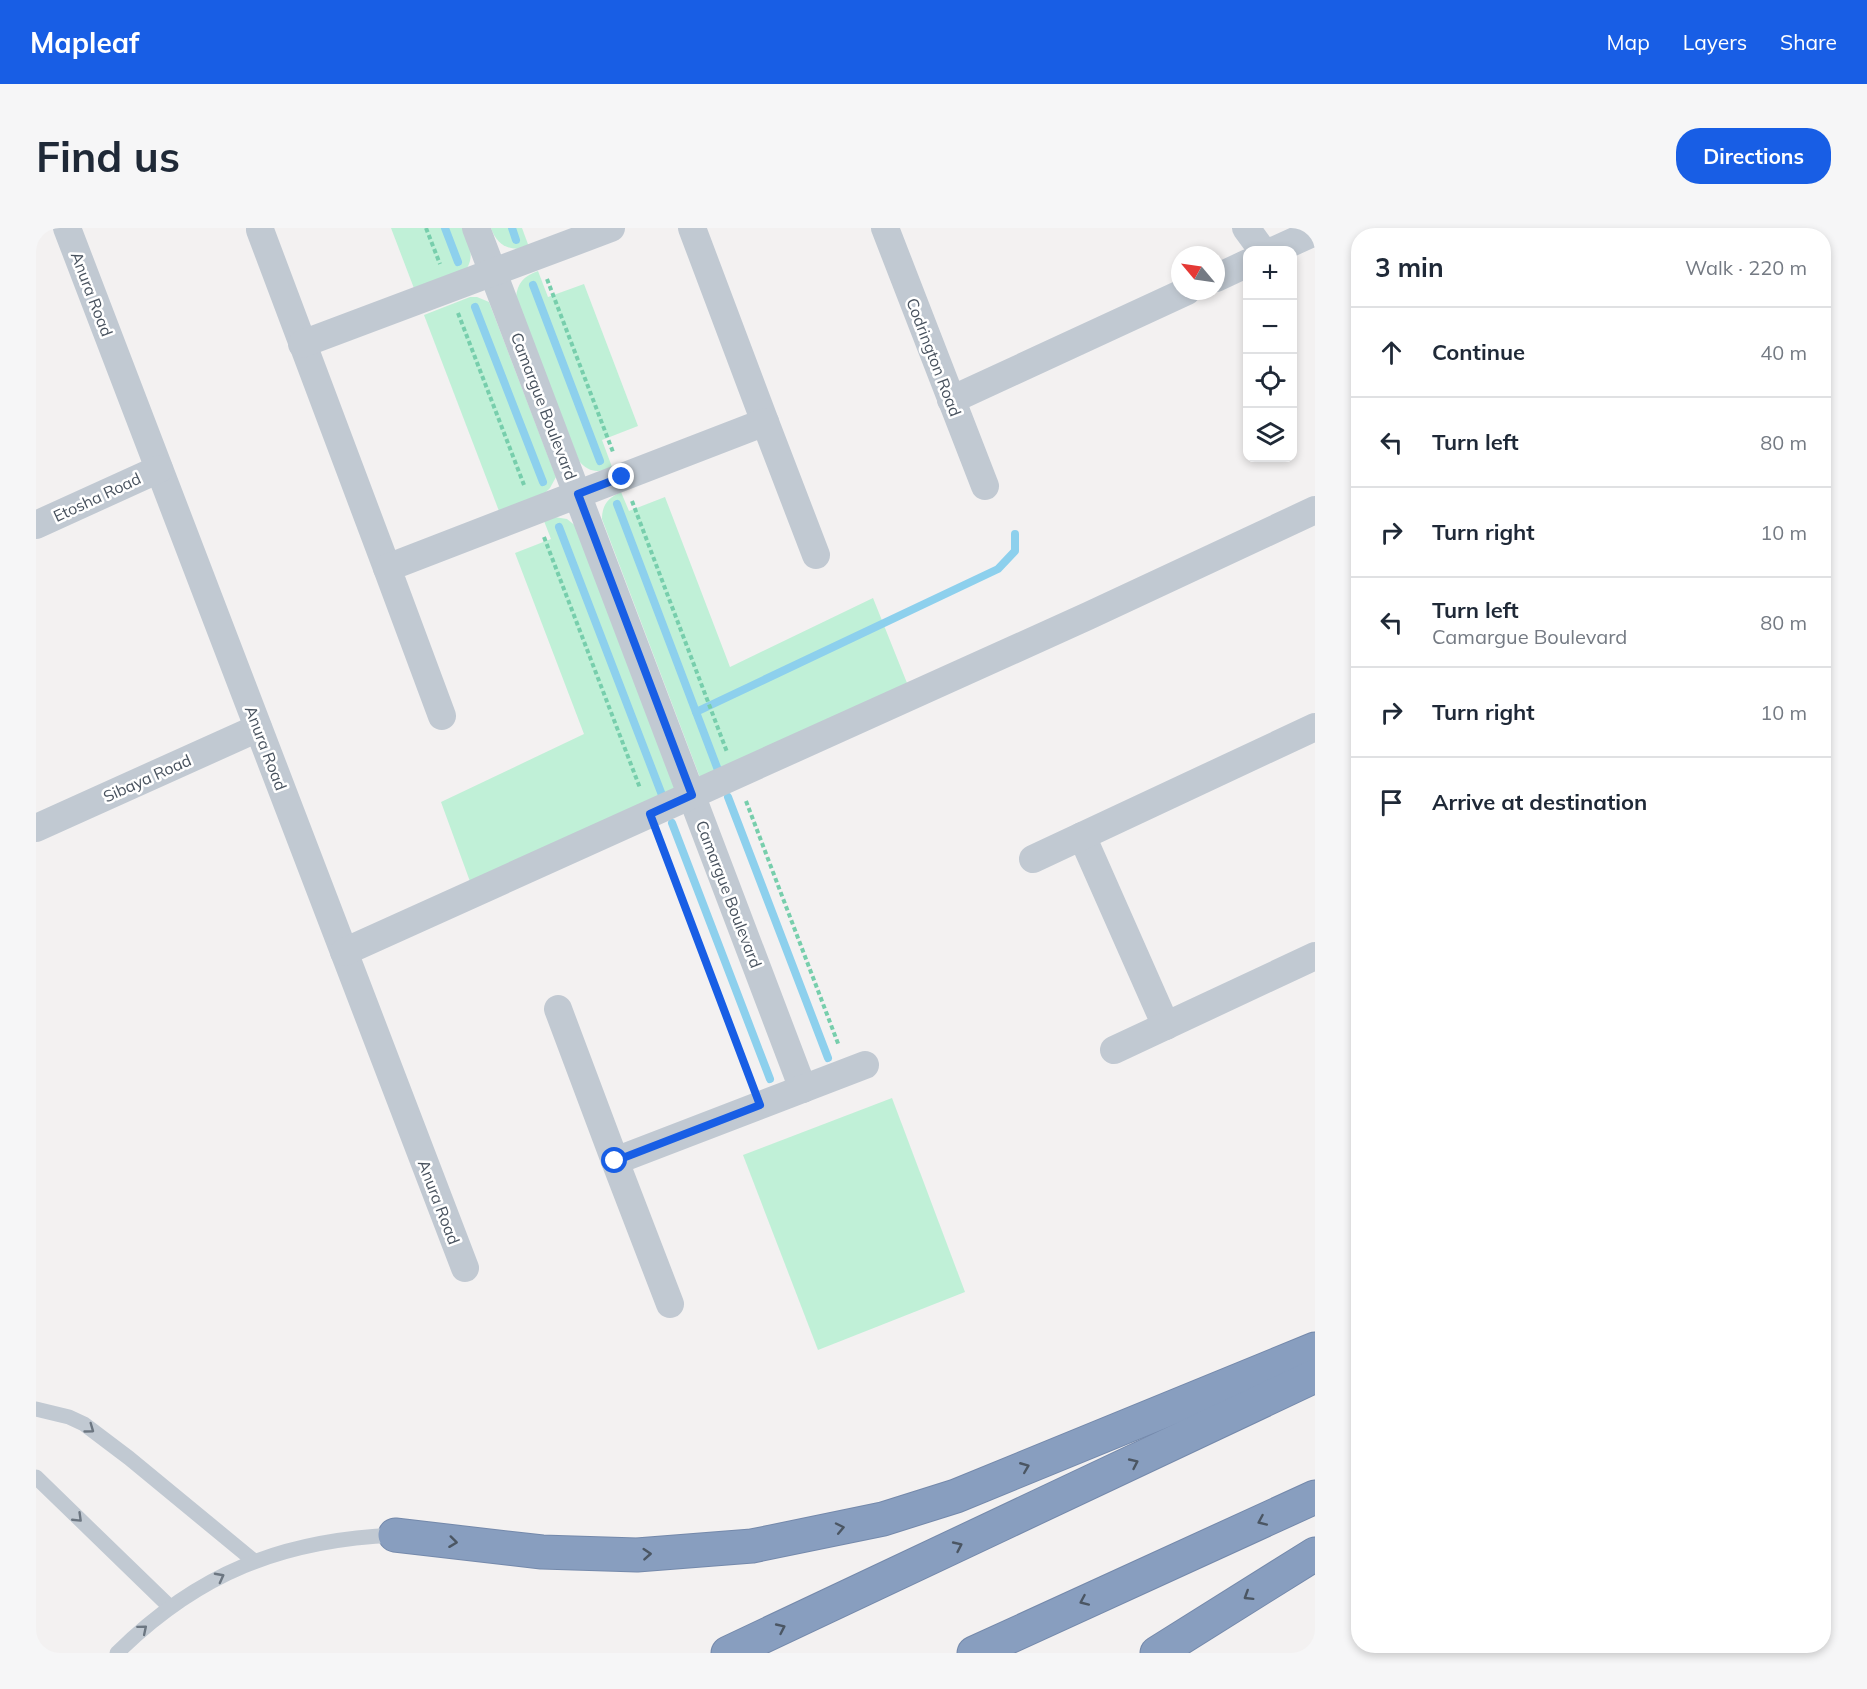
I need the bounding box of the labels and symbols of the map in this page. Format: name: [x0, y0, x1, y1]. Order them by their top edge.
north arrow: [1171, 246, 1225, 300]
street label: Anura Road: [67, 249, 117, 339]
street label: Codrington Road: [902, 295, 966, 419]
street label: Camargue Boulevard: [507, 329, 581, 483]
route end: [608, 463, 634, 489]
street label: Etosha Road: [50, 468, 144, 526]
street label: Anura Road: [241, 703, 291, 793]
street label: Sibaya Road: [100, 750, 194, 806]
street label: Camargue Boulevard: [692, 817, 766, 971]
route start: [601, 1147, 627, 1173]
street label: Anura Road: [414, 1157, 464, 1247]
one-way arrow: [83, 1422, 94, 1433]
one-way arrow: [1127, 1458, 1138, 1470]
one-way arrow: [1018, 1462, 1029, 1474]
one-way arrow: [72, 1511, 82, 1522]
one-way arrow: [1257, 1513, 1268, 1525]
one-way arrow: [835, 1522, 845, 1535]
one-way arrow: [448, 1535, 457, 1547]
one-way arrow: [951, 1542, 962, 1554]
one-way arrow: [643, 1548, 652, 1561]
one-way arrow: [214, 1572, 225, 1584]
one-way arrow: [1244, 1589, 1255, 1600]
one-way arrow: [1080, 1594, 1091, 1606]
one-way arrow: [774, 1624, 785, 1636]
one-way arrow: [136, 1625, 147, 1636]

